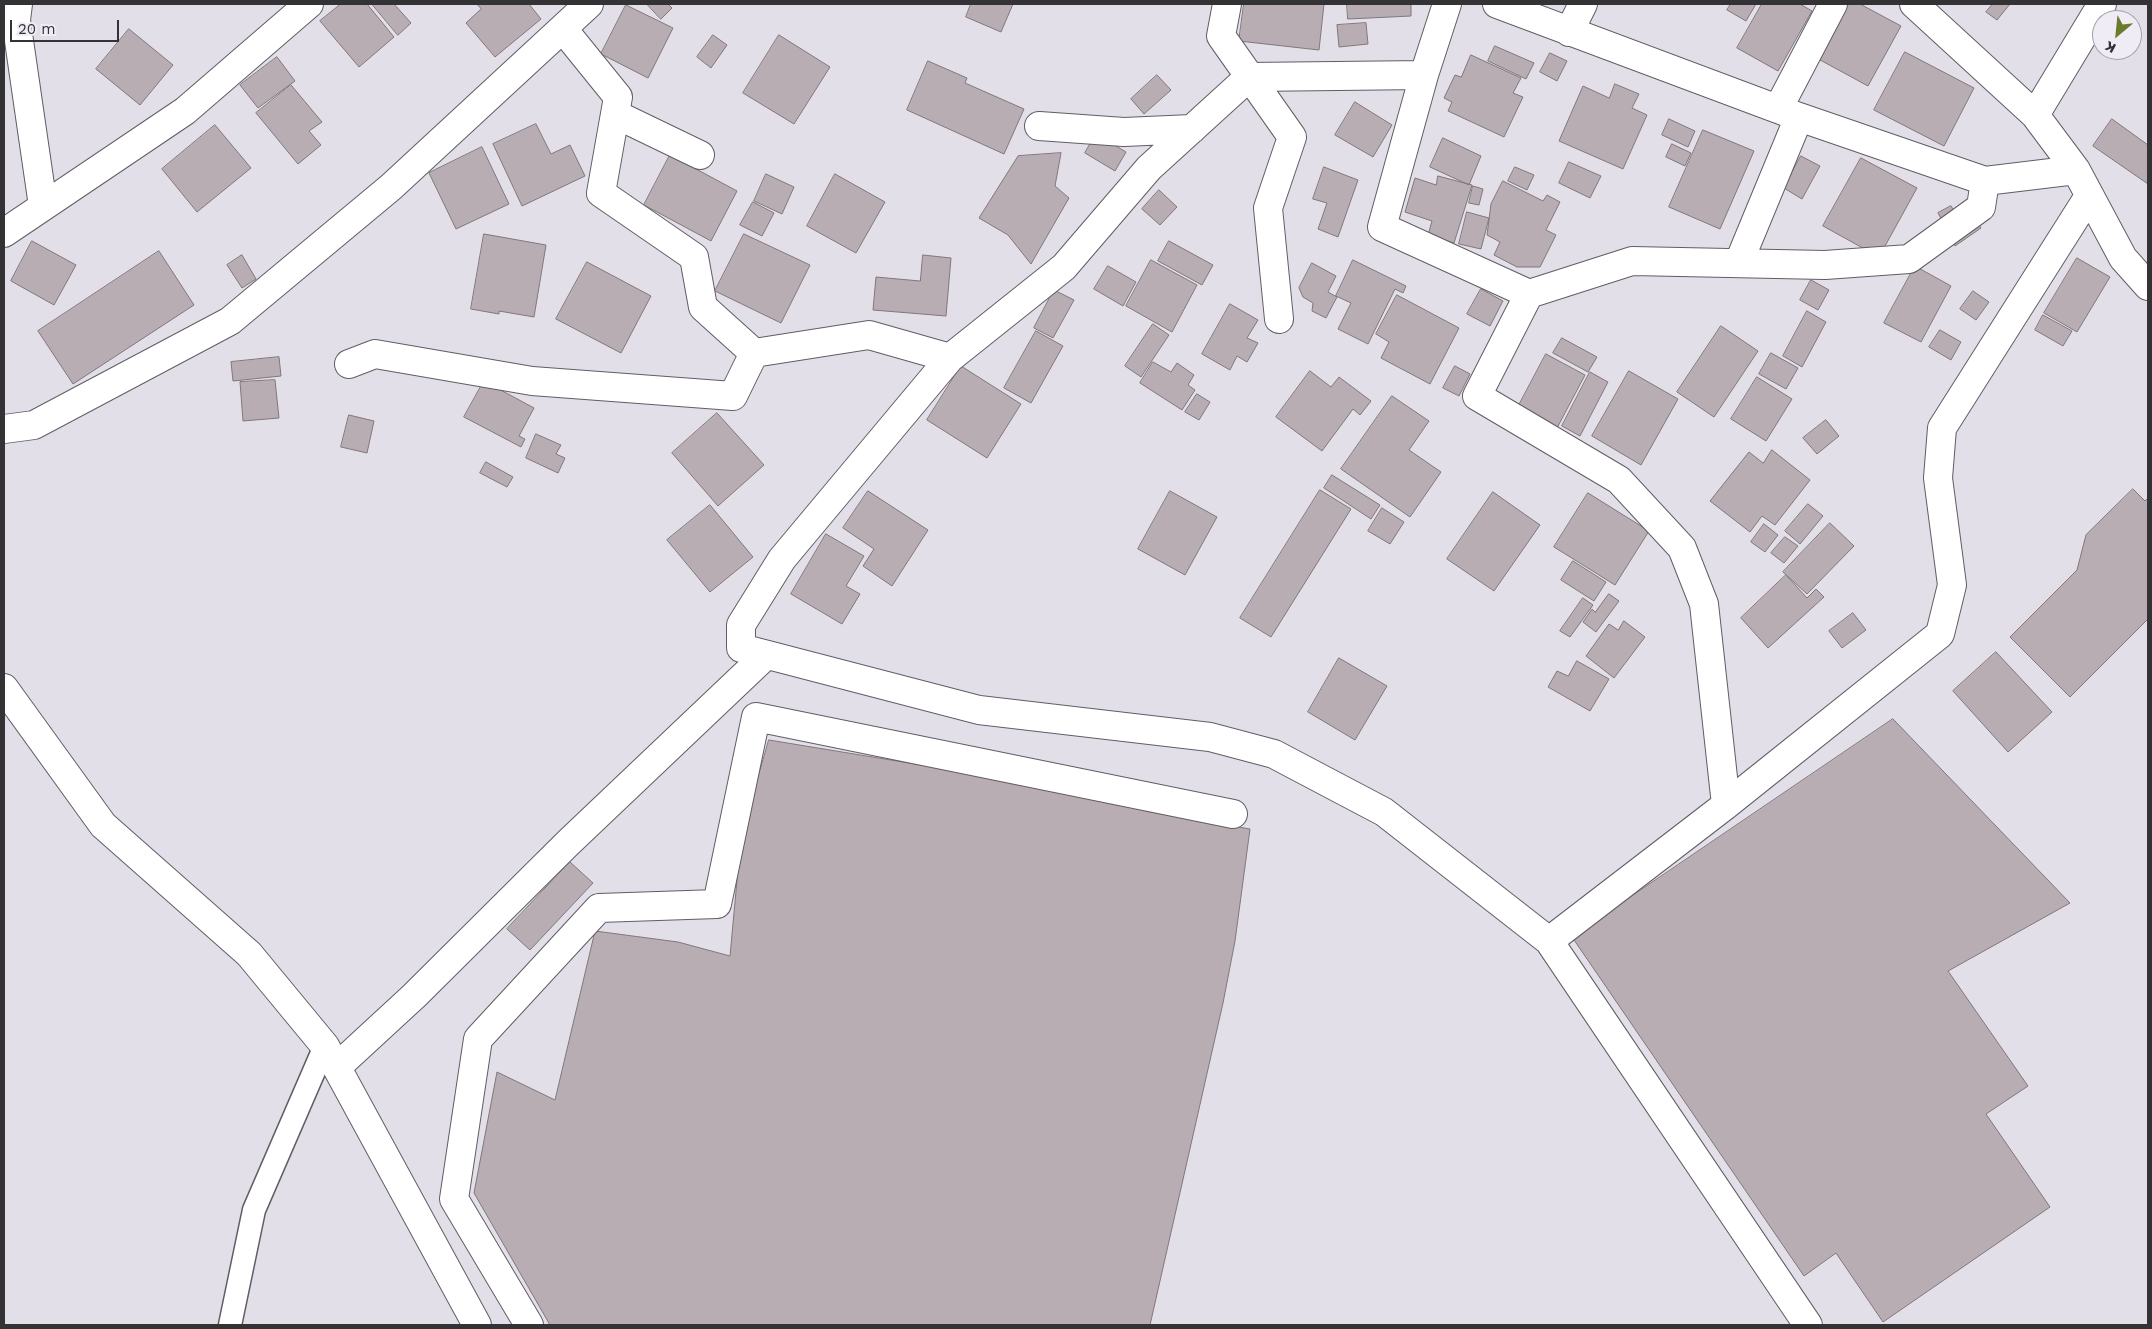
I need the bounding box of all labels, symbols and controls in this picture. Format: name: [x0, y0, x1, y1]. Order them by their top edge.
scale bar: [12, 10, 121, 42]
north arrow: [2092, 10, 2142, 60]
text: 20 m: [18, 20, 56, 38]
text: K: [2102, 38, 2118, 57]

